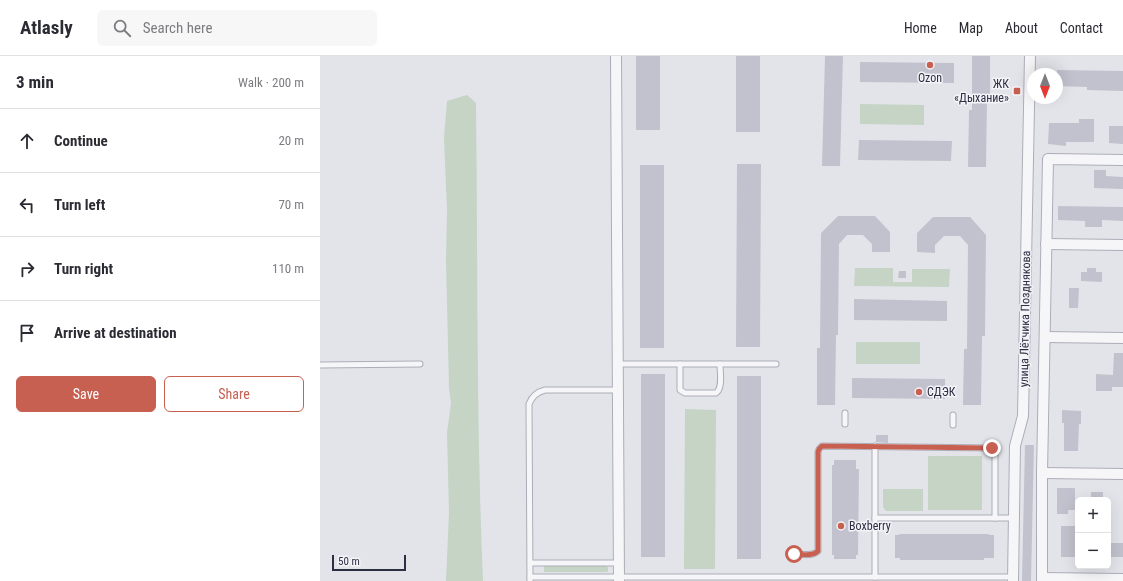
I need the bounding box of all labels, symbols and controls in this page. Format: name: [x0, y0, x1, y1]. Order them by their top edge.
search box: [97, 10, 377, 46]
text: Atlasly: [20, 16, 73, 39]
icon: search: [111, 17, 133, 39]
text: Search here: [143, 19, 212, 37]
text: Home: [904, 20, 937, 36]
text: Map: [959, 20, 983, 36]
text: About: [1005, 20, 1038, 36]
text: Contact: [1060, 20, 1103, 36]
marker: Ozon: [925, 60, 935, 70]
north arrow: [1027, 68, 1063, 104]
place label: Ozon: [918, 71, 942, 85]
text: 3 min: [16, 72, 54, 92]
text: Walk · 200 m: [238, 75, 304, 90]
place label: ЖК «Дыхание»: [954, 77, 1009, 105]
marker: ЖК «Дыхание»: [1012, 86, 1022, 96]
icon: ahead: [16, 130, 38, 152]
text: Continue: [54, 132, 108, 150]
text: 20 m: [278, 133, 304, 148]
icon: left: [16, 194, 38, 216]
text: Turn left: [54, 196, 105, 214]
text: 70 m: [278, 197, 304, 212]
street label: улица Лётчика Позднякова: [1017, 250, 1033, 387]
icon: right: [16, 258, 38, 280]
text: Turn right: [54, 260, 113, 278]
text: 110 m: [272, 261, 304, 276]
icon: arrive: [16, 322, 38, 344]
text: Arrive at destination: [54, 324, 177, 342]
button: Save: [16, 376, 156, 412]
button: Share: [164, 376, 304, 412]
place label: СДЭК: [927, 385, 956, 399]
marker: СДЭК: [914, 387, 924, 397]
route end: [983, 439, 1001, 457]
map controls: [1075, 497, 1111, 569]
button: +: [1075, 497, 1111, 533]
place label: Boxberry: [849, 519, 891, 533]
marker: Boxberry: [836, 521, 846, 531]
button: −: [1075, 533, 1111, 569]
route start: [785, 545, 803, 563]
scale bar: [332, 553, 406, 572]
text: 50 m: [338, 555, 360, 568]

